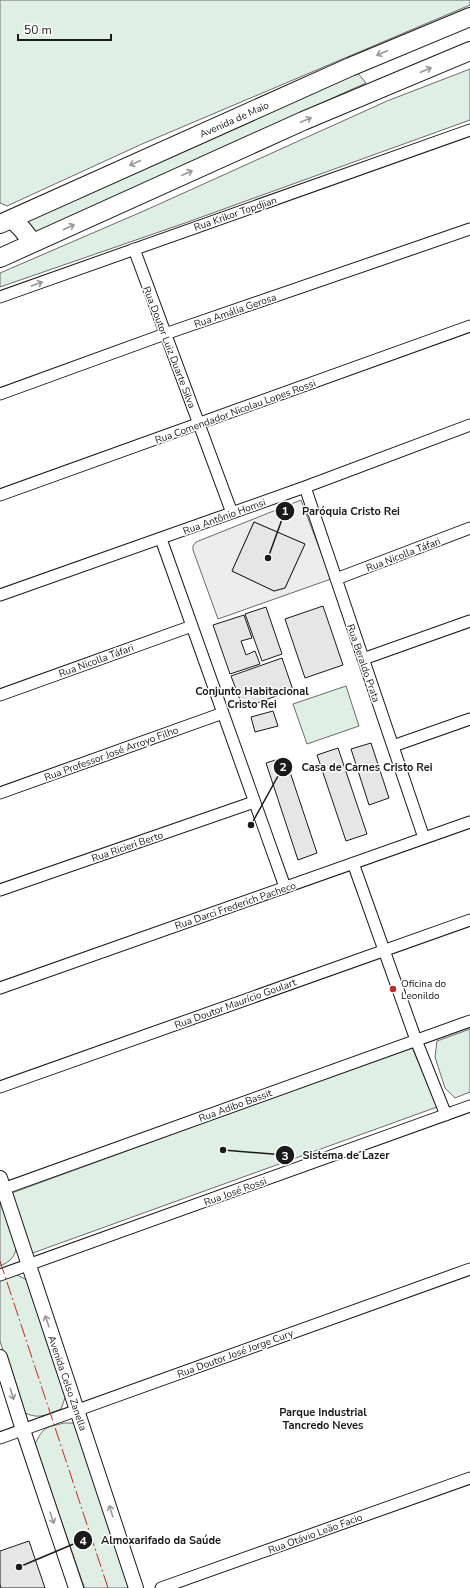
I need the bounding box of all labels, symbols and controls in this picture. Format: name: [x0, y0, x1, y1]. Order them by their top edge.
scale bar: [18, 16, 111, 42]
text: 50 m: [24, 22, 52, 38]
one-way arrow: [377, 50, 389, 57]
one-way arrow: [419, 66, 431, 73]
street label: Avenida de Maio: [197, 98, 272, 141]
one-way arrow: [299, 116, 311, 123]
one-way arrow: [130, 160, 142, 167]
one-way arrow: [181, 169, 193, 177]
street label: Rua Krikor Topdjian: [192, 193, 279, 235]
one-way arrow: [62, 223, 74, 230]
one-way arrow: [30, 279, 42, 287]
street label: Rua Doutor Luiz Duarte Silva: [139, 284, 199, 410]
street label: Rua Amália Gerosa: [192, 290, 278, 332]
street label: Rua Comendador Nicolau Lopes Rossi: [153, 376, 318, 448]
street label: Rua Antônio Homsi: [181, 495, 268, 538]
callout: Paróquia Cristo Rei: [275, 500, 408, 523]
text: 1: [281, 503, 289, 519]
text: Paróquia Cristo Rei: [302, 504, 400, 519]
street label: Rua Nicolla Táfari: [364, 534, 443, 576]
street label: Rua Beraldo Prata: [343, 622, 383, 704]
street label: Rua Nicolla Táfari: [57, 641, 136, 681]
district label: Conjunto Habitacional Cristo Rei: [195, 684, 309, 712]
street label: Rua Professor José Arroyo Filho: [42, 723, 181, 785]
callout: Casa de Carnes Cristo Rei: [273, 756, 440, 779]
text: 2: [279, 759, 287, 775]
text: Casa de Carnes Cristo Rei: [301, 760, 433, 775]
street label: Rua Ricieri Berto: [90, 828, 165, 866]
street label: Rua Darci Frederich Pacheco: [173, 878, 298, 933]
street label: Rua Doutor Maurício Goulart: [173, 975, 299, 1032]
place label: Oficina do Leonildo: [401, 977, 447, 1003]
marker: Oficina do Leonildo: [388, 984, 398, 994]
street label: Rua Adibo Bassit: [197, 1086, 274, 1126]
callout: Sistema de Lazer: [275, 1144, 398, 1167]
text: 3: [281, 1148, 289, 1164]
text: Sistema de Lazer: [303, 1148, 390, 1163]
street label: Rua José Rossi: [202, 1174, 269, 1210]
one-way arrow: [43, 1315, 50, 1328]
street label: Rua Doutor José Jorge Cury: [175, 1326, 296, 1382]
street label: Avenida Celso Zanella: [44, 1334, 90, 1433]
one-way arrow: [8, 1388, 16, 1400]
district label: Parque Industrial Tancredo Neves: [279, 1405, 367, 1433]
one-way arrow: [106, 1505, 114, 1517]
street label: Rua Otávio Leão Facio: [266, 1510, 365, 1558]
one-way arrow: [49, 1511, 56, 1524]
callout: Almoxarifado da Saúde: [73, 1529, 229, 1552]
text: 4: [79, 1533, 87, 1549]
text: Almoxarifado da Saúde: [101, 1533, 221, 1548]

